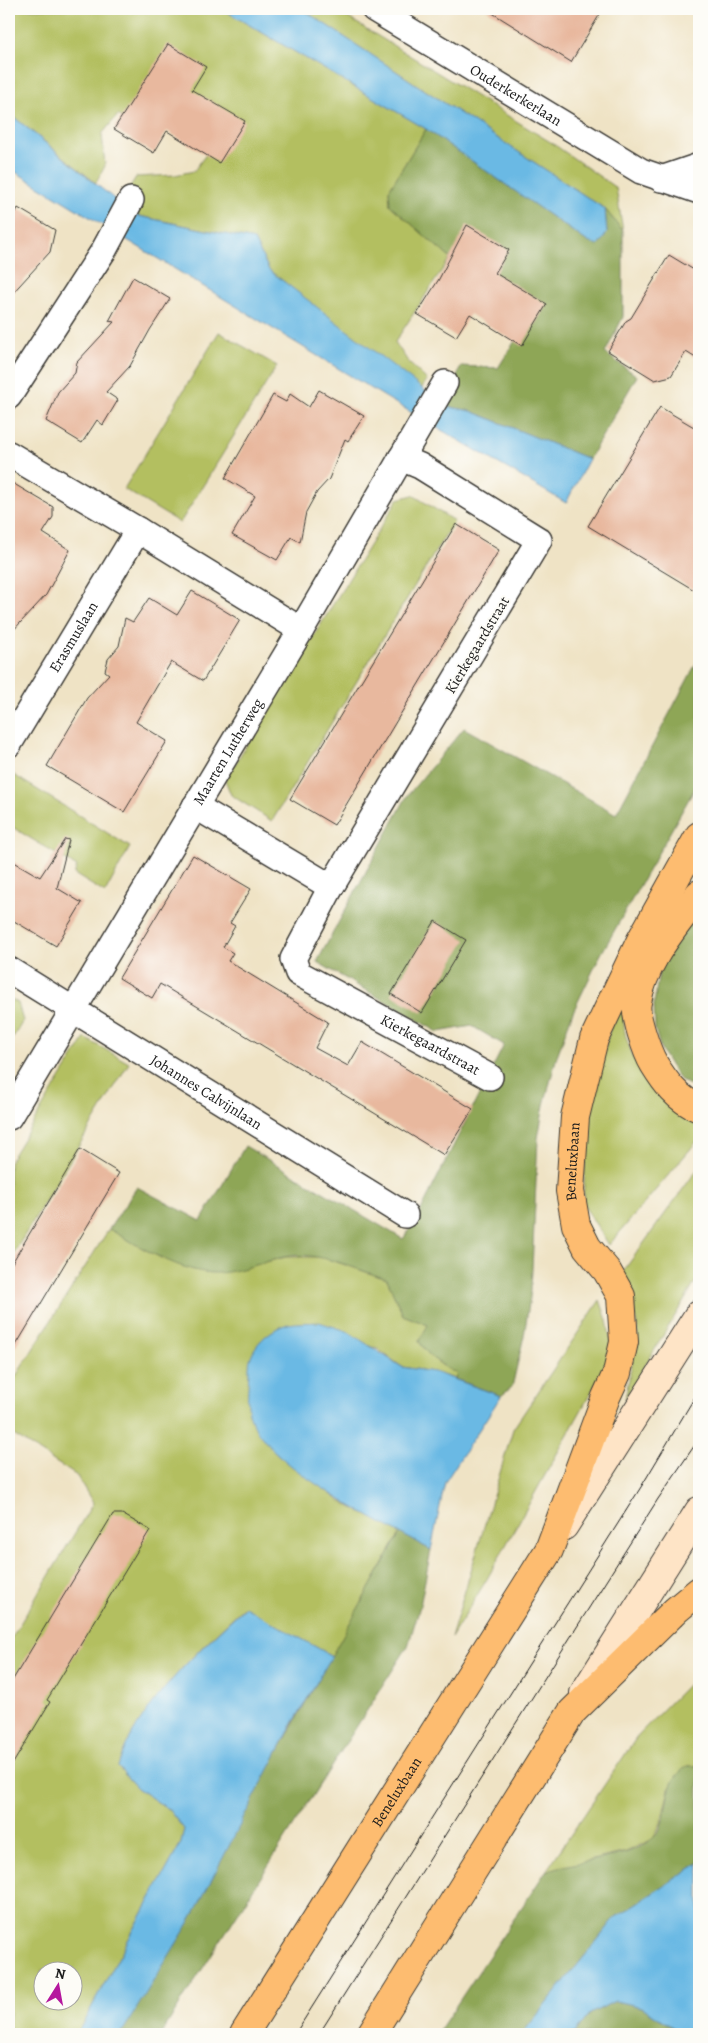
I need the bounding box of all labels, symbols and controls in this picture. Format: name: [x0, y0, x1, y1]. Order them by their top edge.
street label: Ouderkerkerlaan: [466, 60, 566, 131]
street label: Kierkegaardstraat: [440, 593, 514, 697]
street label: Erasmuslaan: [44, 598, 103, 676]
street label: Maarten Lutherweg: [188, 694, 268, 809]
street label: Kierkegaardstraat: [377, 1010, 484, 1080]
street label: Johannes Calvijnlaan: [147, 1050, 266, 1134]
street label: Beneluxbaan: [560, 1121, 585, 1203]
street label: Beneluxbaan: [367, 1753, 426, 1831]
north arrow: [32, 1960, 82, 2010]
text: N: [54, 1963, 67, 1984]

